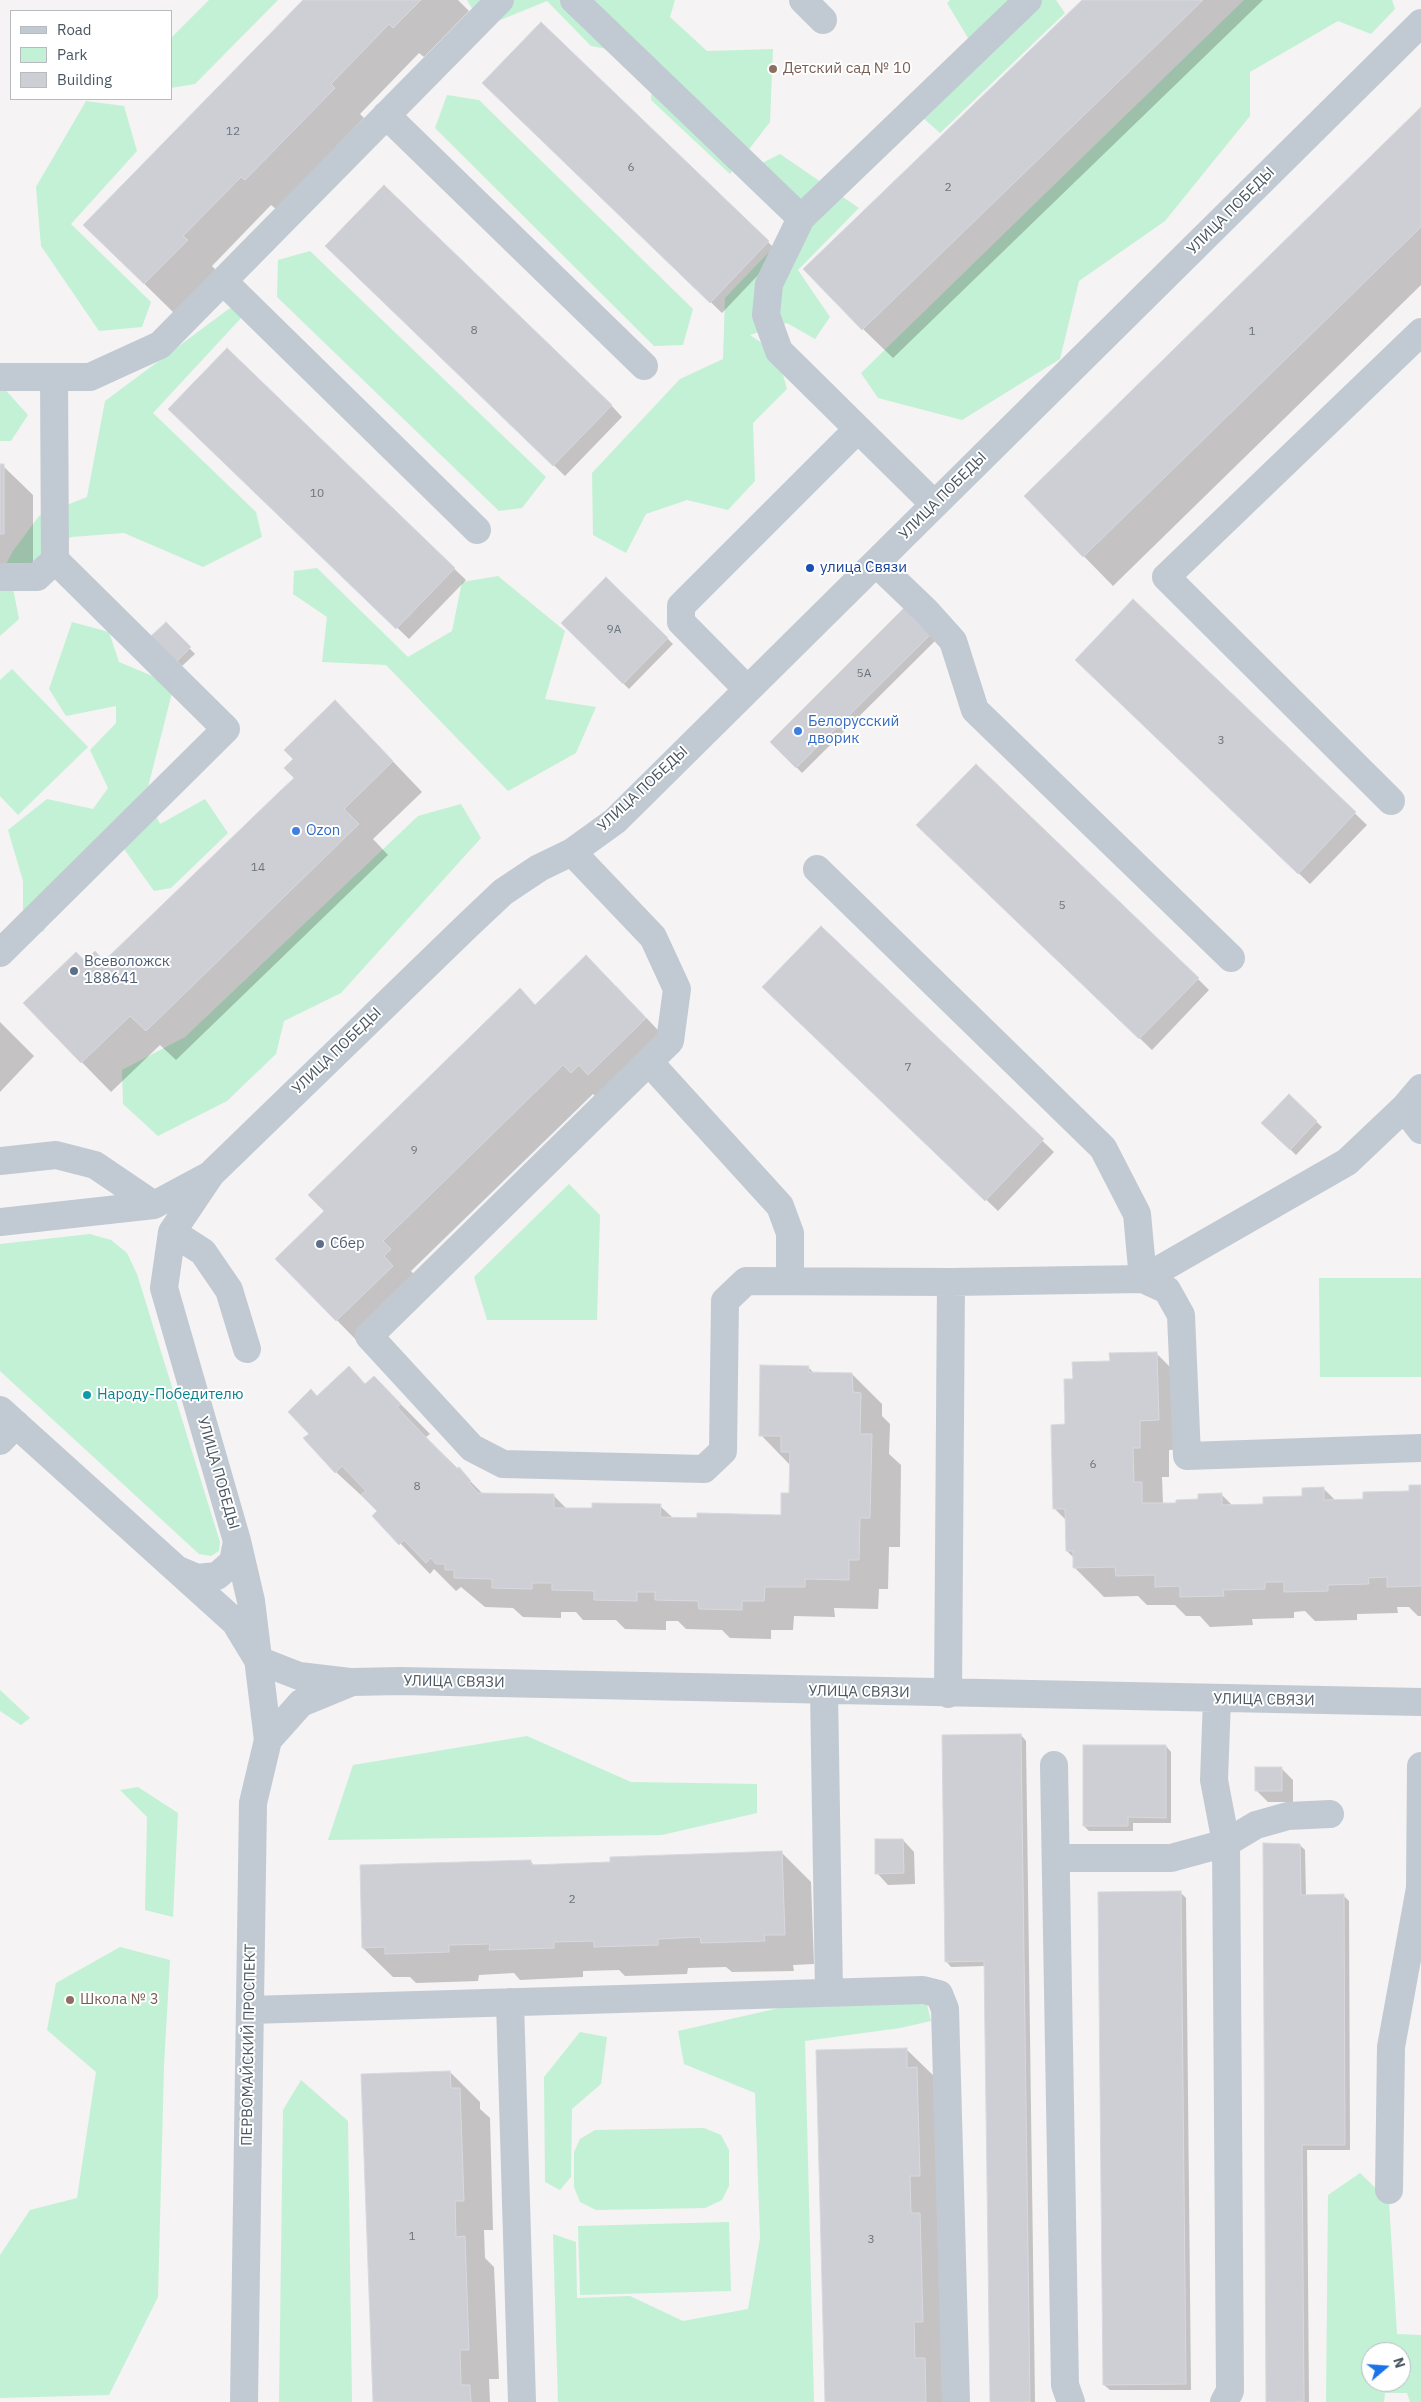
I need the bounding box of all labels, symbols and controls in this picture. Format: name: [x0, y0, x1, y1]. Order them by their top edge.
legend: [10, 10, 172, 100]
text: Road: [57, 20, 92, 39]
text: Park: [57, 45, 87, 64]
place label: Детский сад № 10: [783, 60, 911, 78]
marker: Детский сад № 10: [767, 63, 779, 75]
text: Building: [57, 70, 112, 89]
house number: 12: [226, 125, 240, 139]
house number: 6: [627, 161, 635, 175]
street label: УЛИЦА ПОБЕДЫ: [1183, 163, 1279, 259]
house number: 2: [944, 181, 952, 195]
house number: 8: [470, 324, 478, 338]
house number: 1: [1248, 325, 1256, 339]
street label: УЛИЦА ПОБЕДЫ: [895, 448, 991, 544]
house number: 10: [310, 487, 324, 501]
place label: улица Связи: [820, 559, 907, 577]
marker: улица Связи: [804, 562, 816, 574]
house number: 9А: [607, 623, 621, 637]
house number: 5А: [857, 667, 871, 681]
place label: Белорусский дворик: [808, 713, 899, 748]
marker: Белорусский дворик: [792, 725, 804, 737]
house number: 3: [1217, 734, 1225, 748]
street label: УЛИЦА ПОБЕДЫ: [594, 743, 692, 835]
place label: Ozon: [306, 822, 340, 840]
marker: Ozon: [290, 825, 302, 837]
house number: 14: [251, 861, 265, 875]
house number: 5: [1058, 899, 1066, 913]
place label: Всеволожск 188641: [84, 953, 170, 988]
marker: Всеволожск 188641: [68, 965, 80, 977]
street label: УЛИЦА ПОБЕДЫ: [289, 1004, 385, 1098]
house number: 7: [904, 1061, 912, 1075]
house number: 9: [410, 1144, 418, 1158]
place label: Сбер: [330, 1235, 365, 1253]
marker: Сбер: [314, 1238, 326, 1250]
place label: Народу-Победителю: [97, 1386, 244, 1404]
marker: Народу-Победителю: [81, 1389, 93, 1401]
street label: УЛИЦА ПОБЕДЫ: [193, 1415, 243, 1531]
house number: 6: [1089, 1458, 1097, 1472]
house number: 8: [413, 1480, 421, 1494]
street label: УЛИЦА СВЯЗИ: [403, 1672, 505, 1692]
street label: УЛИЦА СВЯЗИ: [808, 1682, 910, 1702]
street label: УЛИЦА СВЯЗИ: [1213, 1690, 1315, 1710]
house number: 2: [568, 1893, 576, 1907]
street label: ПЕРВОМАЙСКИЙ ПРОСПЕКТ: [238, 1944, 260, 2146]
place label: Школа № 3: [80, 1991, 159, 2009]
marker: Школа № 3: [64, 1994, 76, 2006]
house number: 1: [408, 2230, 416, 2244]
house number: 3: [867, 2233, 875, 2247]
north arrow: [1361, 2342, 1411, 2392]
text: N: [1389, 2355, 1409, 2370]

